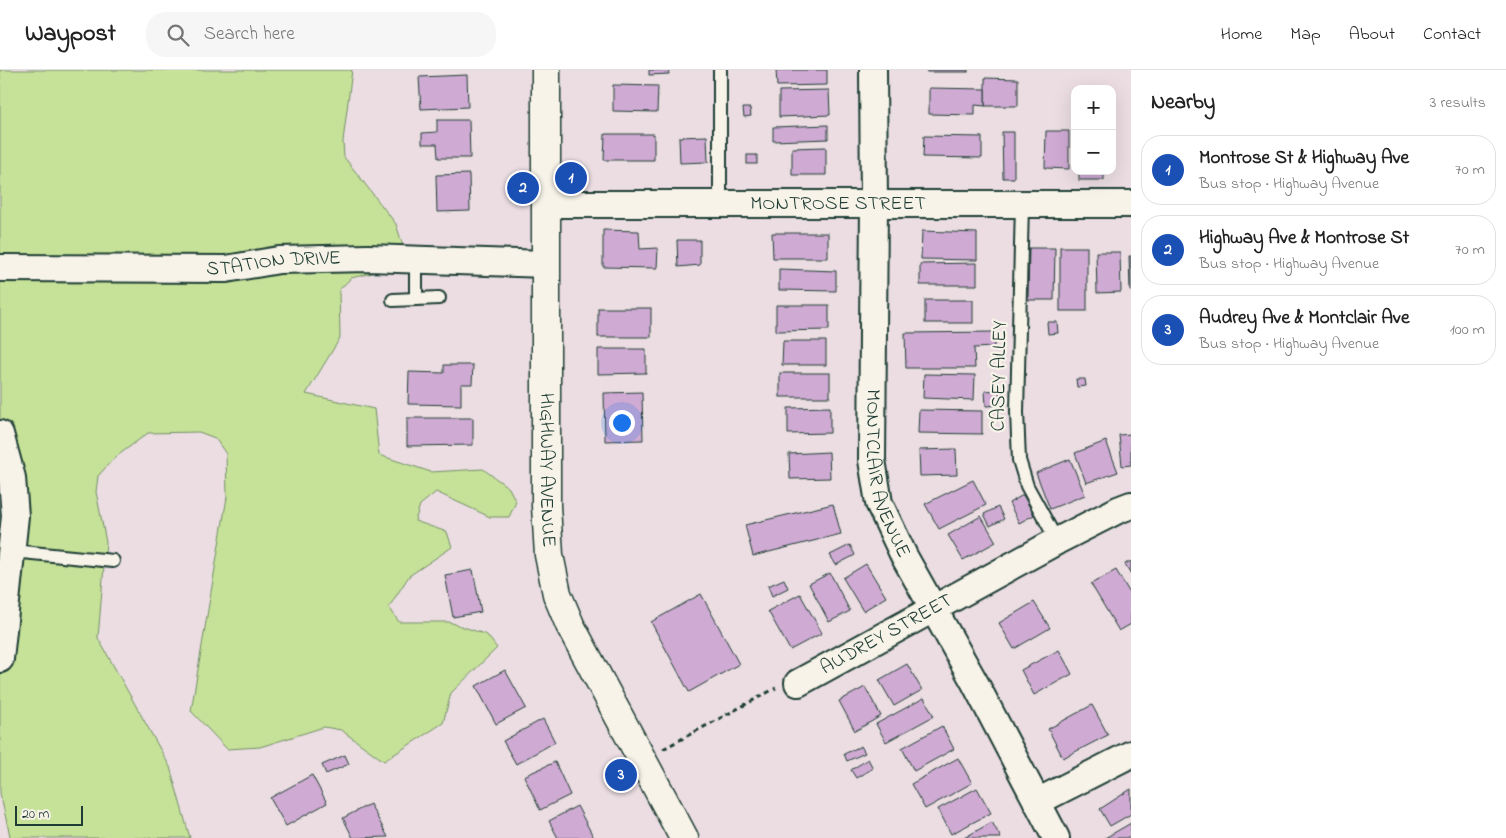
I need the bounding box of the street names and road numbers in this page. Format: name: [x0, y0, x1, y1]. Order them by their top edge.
street label: MONTROSE STREET: [750, 190, 926, 219]
street label: STATION DRIVE: [206, 244, 341, 284]
street label: CASEY ALLEY: [985, 320, 1015, 432]
street label: MONTCLAIR AVENUE: [857, 389, 917, 563]
street label: HIGHWAY AVENUE: [532, 393, 563, 548]
street label: AUDREY STREET: [815, 586, 958, 682]

